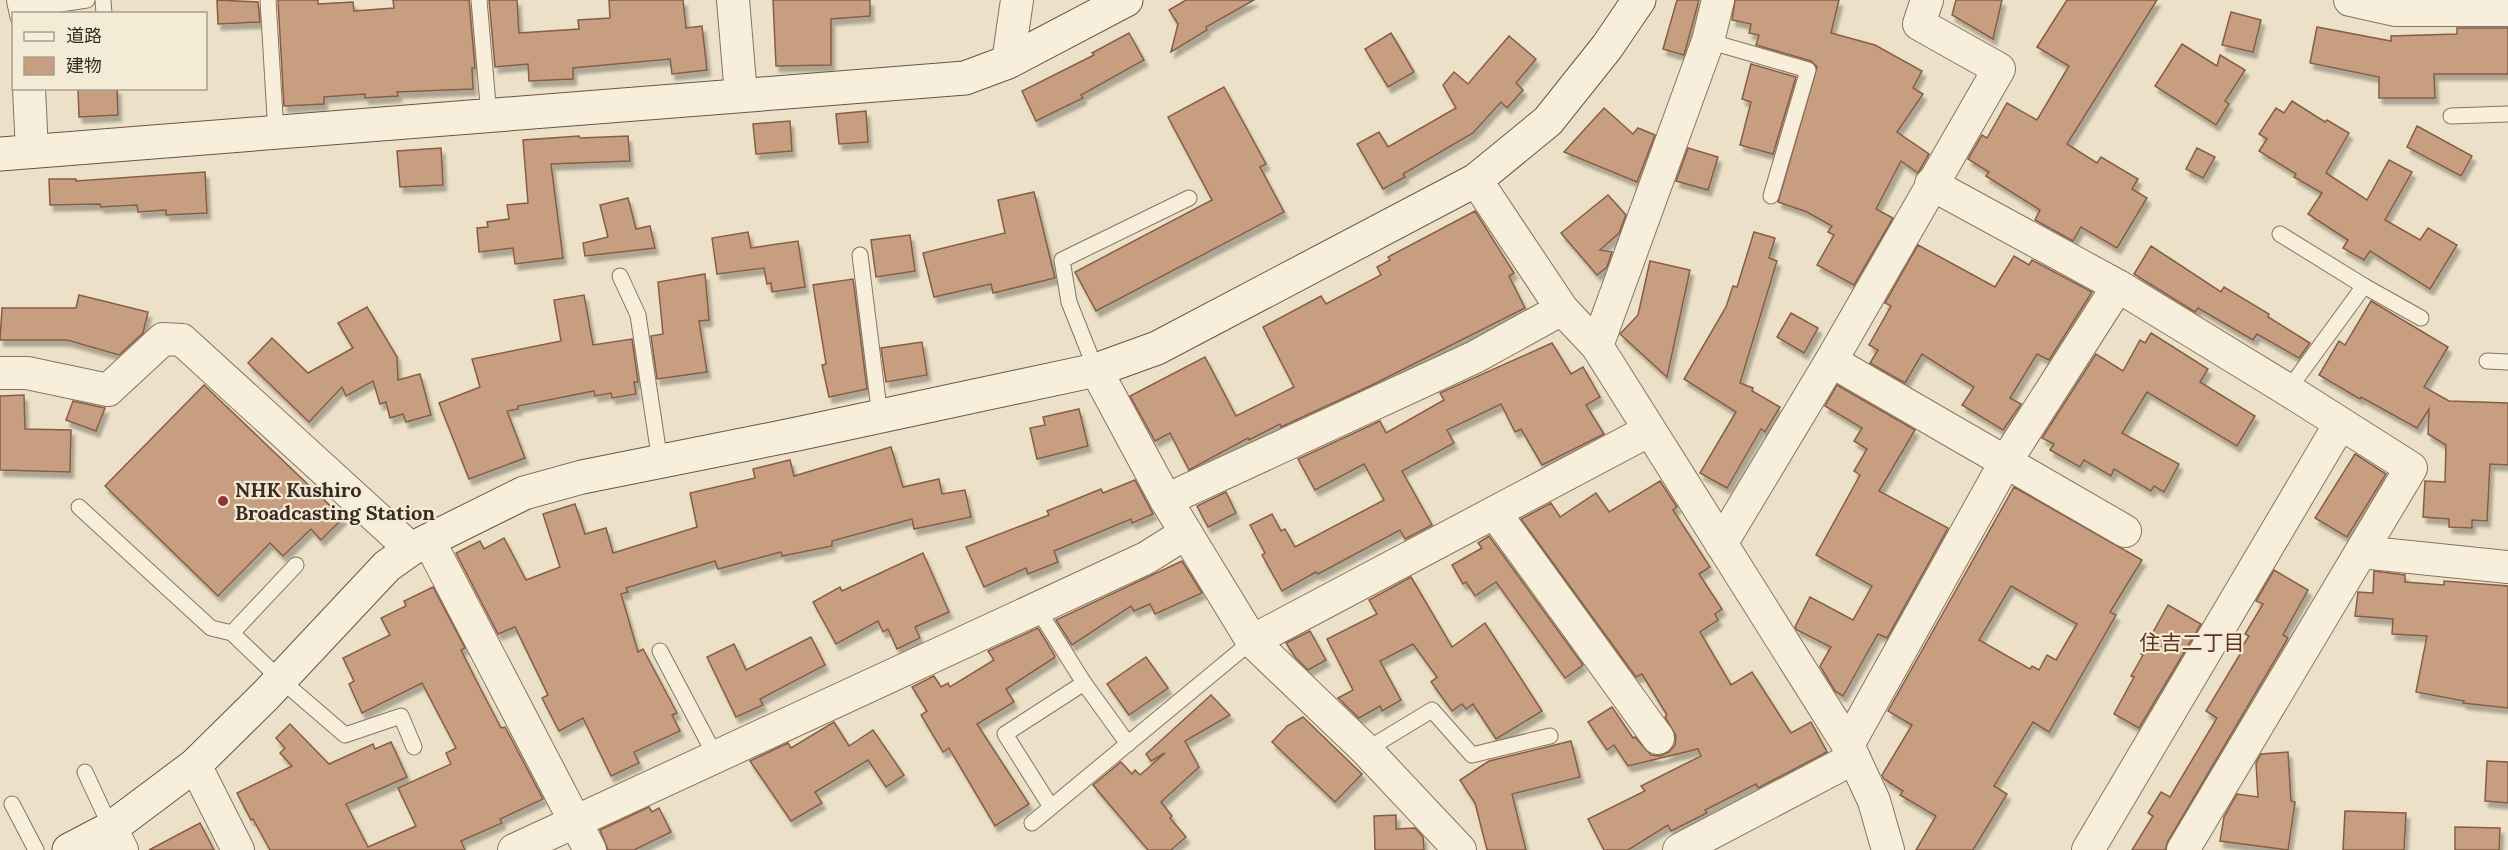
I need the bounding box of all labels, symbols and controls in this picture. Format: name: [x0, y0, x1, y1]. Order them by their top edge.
legend: [12, 12, 207, 90]
text: 道路: [66, 24, 102, 47]
text: 建物: [66, 54, 102, 77]
place label: NHK Kushiro Broadcasting Station: [235, 477, 435, 525]
marker: NHK Kushiro Broadcasting Station: [216, 494, 230, 508]
district label: 住吉二丁目: [2140, 629, 2245, 656]

